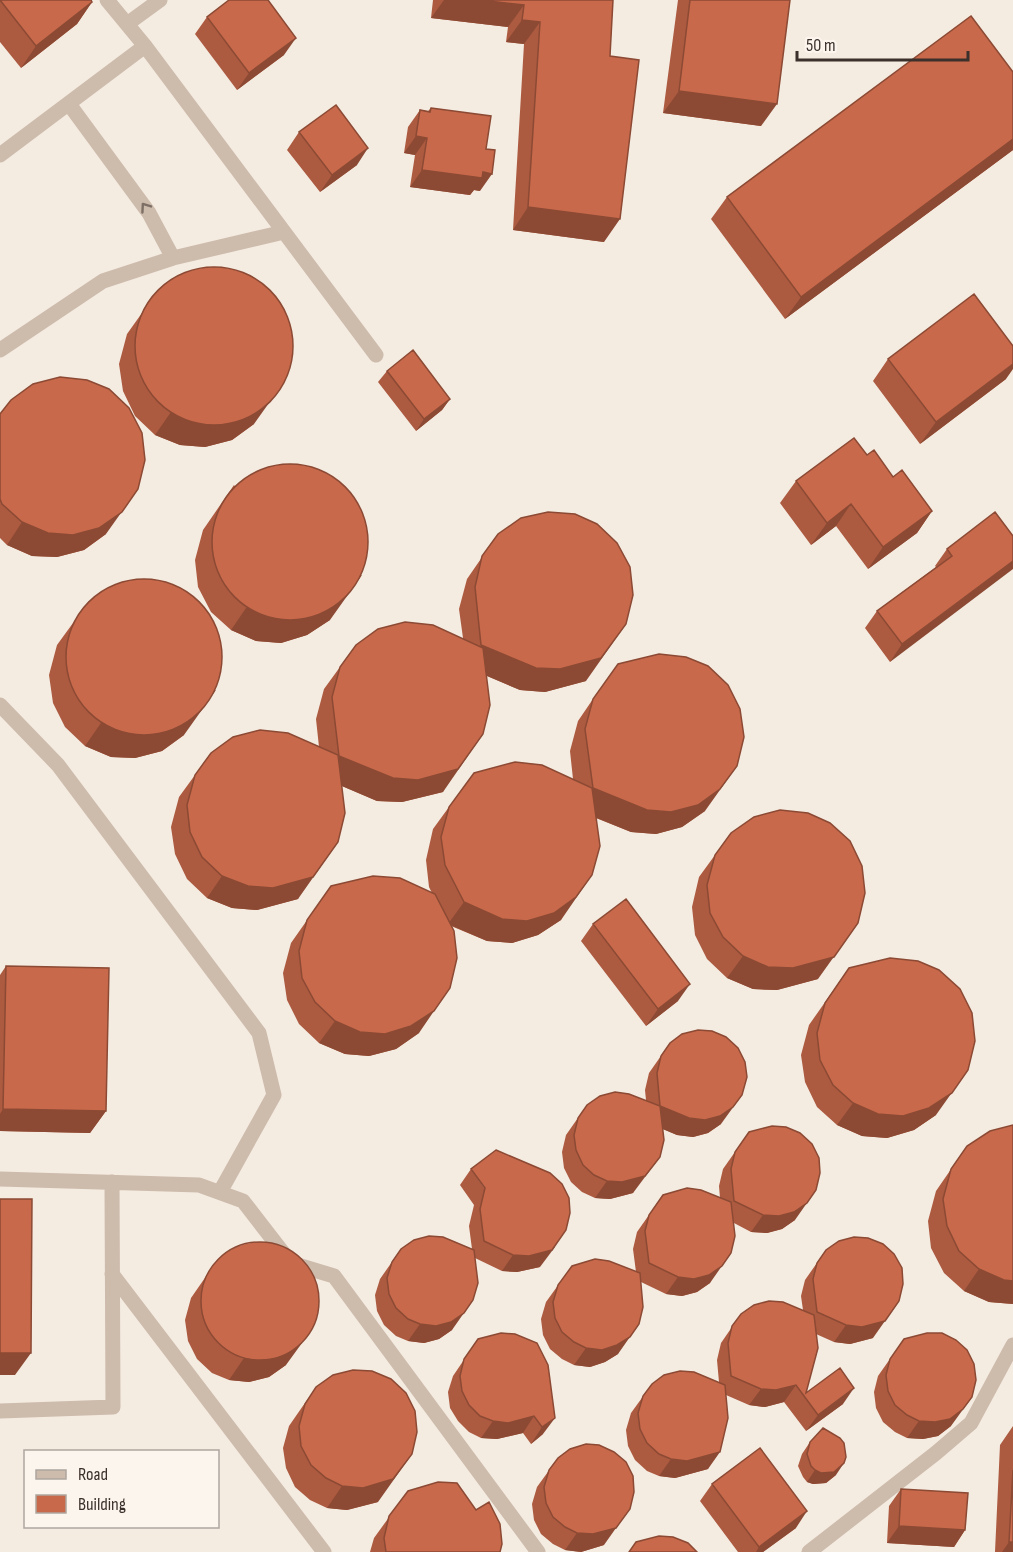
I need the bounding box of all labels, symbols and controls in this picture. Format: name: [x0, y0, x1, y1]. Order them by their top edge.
scale bar: [797, 24, 968, 62]
text: 50 m: [806, 35, 836, 56]
one-way arrow: [141, 203, 152, 214]
legend: [24, 1450, 219, 1528]
text: Road: [78, 1464, 108, 1485]
text: Building: [78, 1494, 126, 1515]

